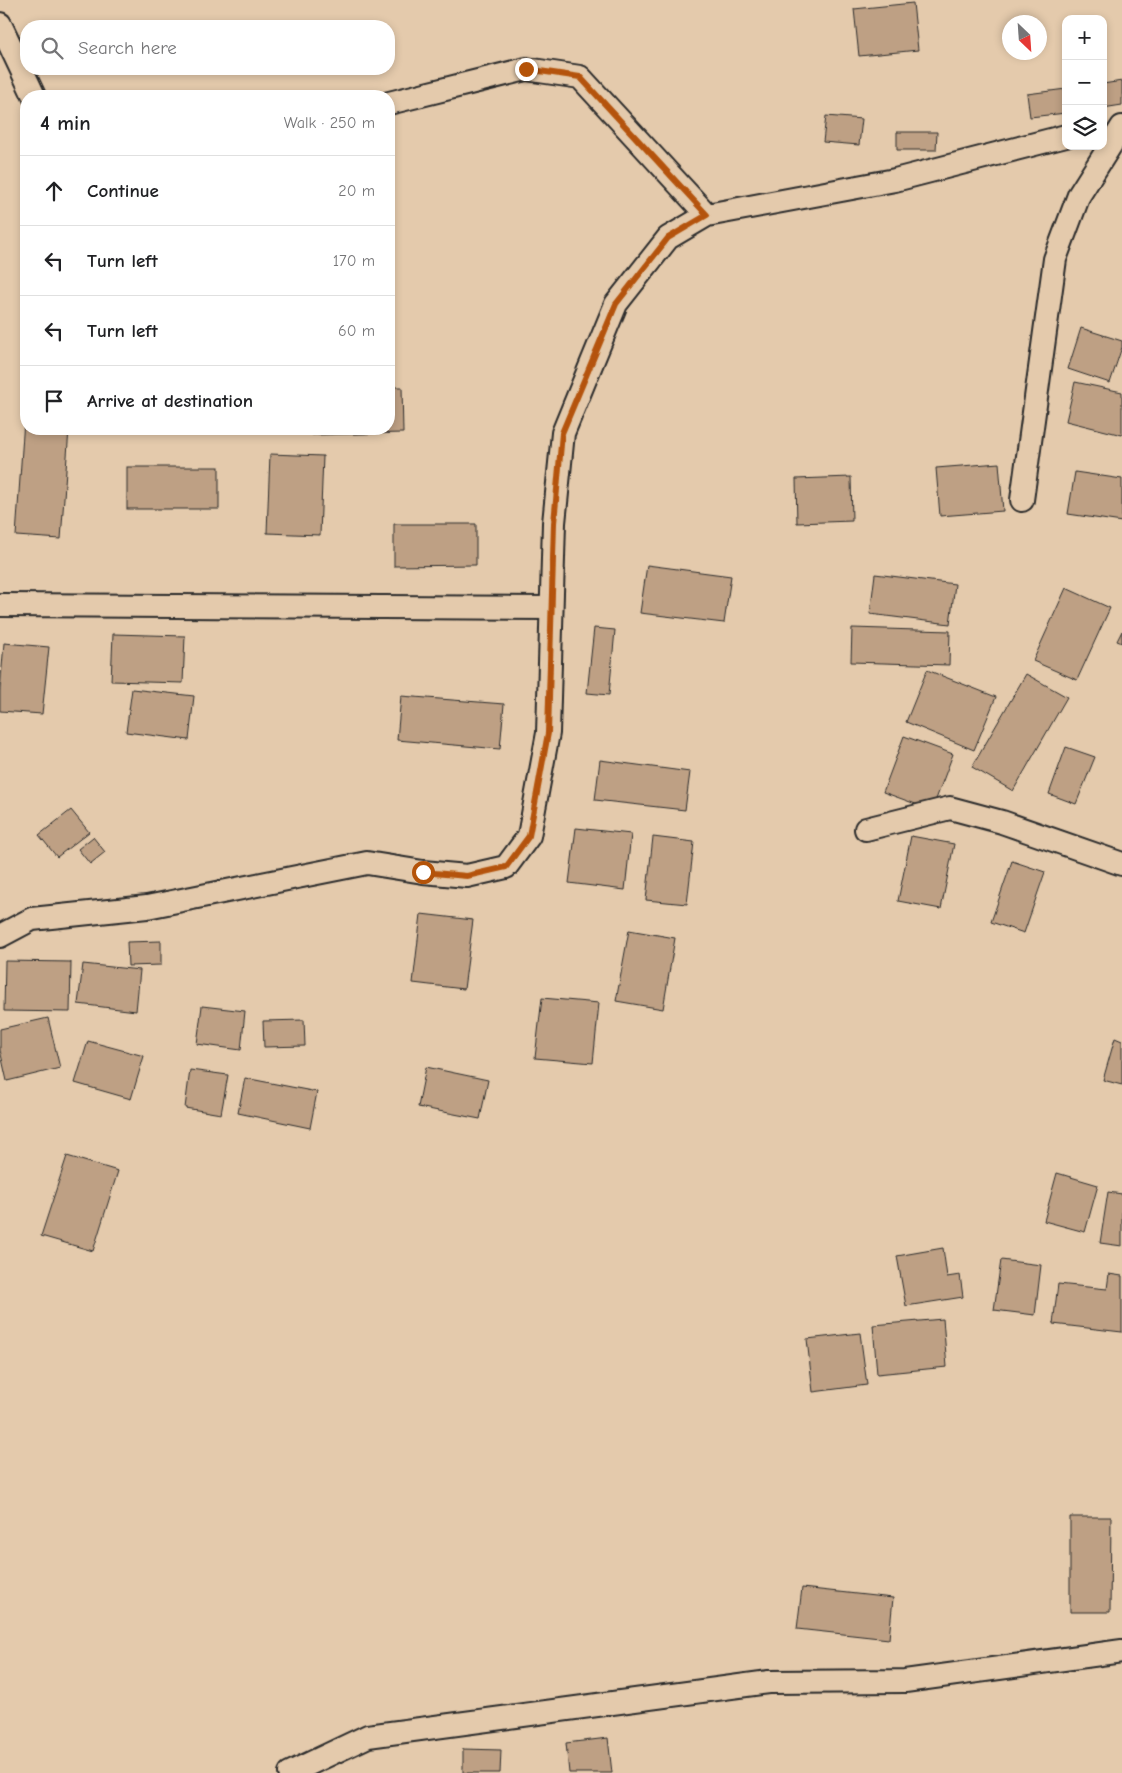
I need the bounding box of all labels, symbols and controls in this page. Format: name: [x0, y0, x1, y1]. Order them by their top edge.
north arrow: [1002, 15, 1047, 60]
map controls: [1062, 15, 1107, 150]
button: +: [1062, 15, 1107, 60]
search box: [20, 20, 395, 75]
icon: search: [38, 34, 66, 62]
text: Search here: [78, 37, 177, 59]
route end: [515, 58, 538, 81]
button: −: [1062, 60, 1107, 105]
button: layers: [1062, 105, 1107, 150]
text: 4 min: [40, 111, 91, 135]
text: Walk · 250 m: [284, 114, 375, 132]
icon: ahead: [40, 177, 68, 205]
text: Continue: [87, 180, 159, 202]
text: 20 m: [338, 182, 375, 200]
icon: left: [40, 247, 68, 275]
text: Turn left: [87, 250, 158, 272]
text: 170 m: [333, 252, 375, 270]
icon: left: [40, 317, 68, 345]
text: Turn left: [87, 320, 158, 342]
text: 60 m: [338, 322, 375, 340]
icon: arrive: [40, 387, 68, 415]
text: Arrive at destination: [87, 390, 253, 412]
route start: [412, 861, 435, 884]

